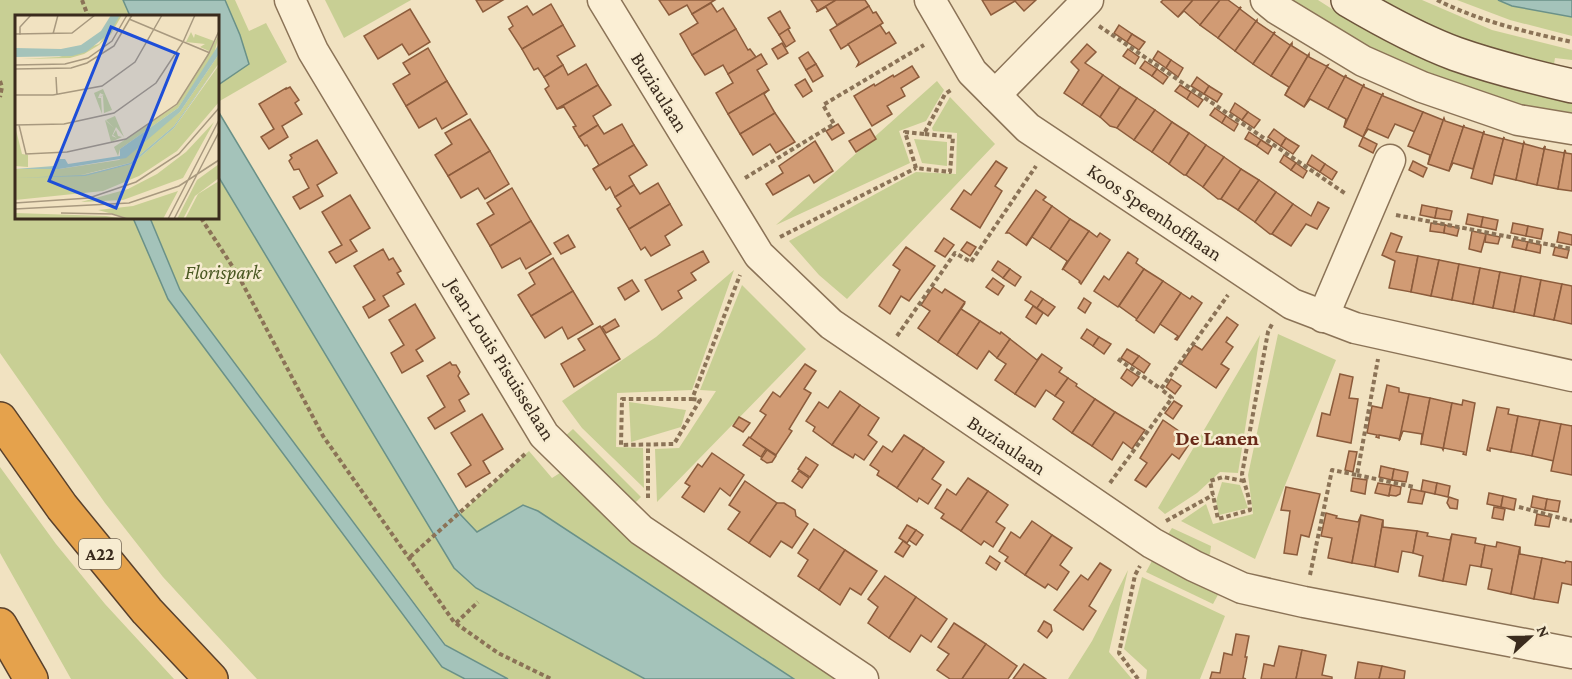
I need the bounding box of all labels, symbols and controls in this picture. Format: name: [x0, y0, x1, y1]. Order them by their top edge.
inset map: [15, 15, 219, 219]
street label: Buziaulaan: [627, 48, 693, 136]
street label: Koos Speenhofflaan: [1083, 159, 1227, 266]
park label: Florispark: [185, 261, 262, 284]
street label: Jean-Louis Pisuisselaan: [440, 272, 560, 445]
street label: Buziaulaan: [964, 411, 1051, 479]
district label: De Lanen: [1175, 426, 1259, 450]
road number: A22: [79, 539, 121, 569]
north arrow: [1500, 607, 1560, 667]
text: N: [1534, 623, 1553, 640]

